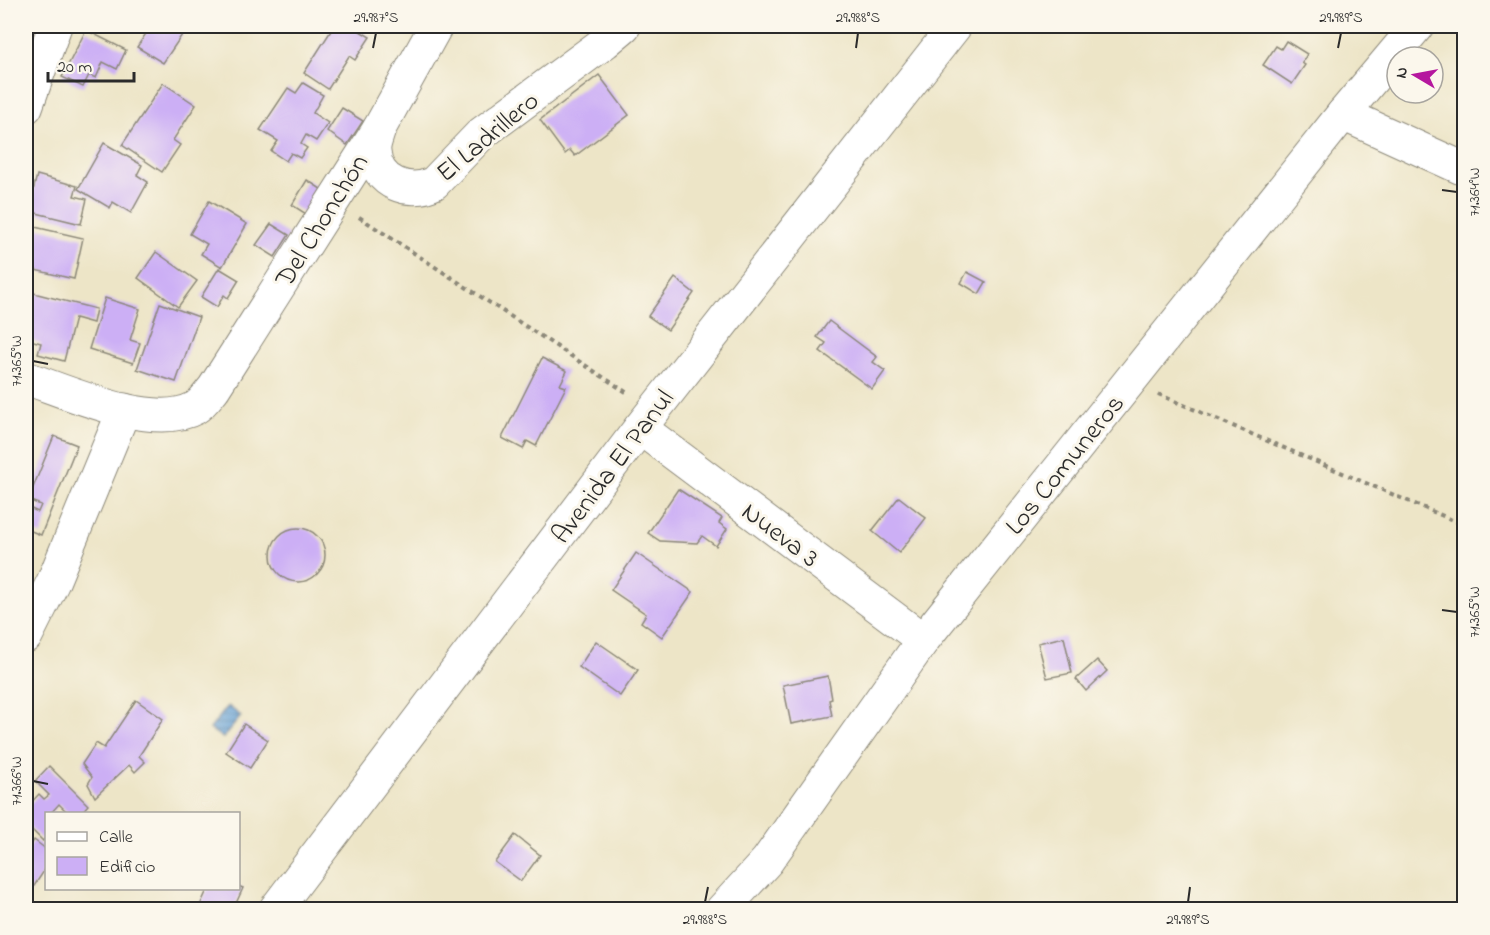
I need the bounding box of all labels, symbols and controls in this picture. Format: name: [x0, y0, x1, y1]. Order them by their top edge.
text: 29.987°S: [353, 7, 399, 29]
text: 29.988°S: [836, 7, 881, 29]
text: 29.989°S: [1319, 7, 1363, 29]
scale bar: [48, 45, 134, 83]
north arrow: [1385, 45, 1445, 105]
text: 20 m: [57, 55, 92, 81]
text: N: [1389, 65, 1415, 80]
street label: El Ladrillero: [429, 83, 549, 193]
street label: Del Chonchón: [266, 147, 380, 296]
text: 71.364°W: [1464, 168, 1486, 216]
text: 71.365°W: [6, 335, 28, 387]
street label: Avenida El Panul: [543, 382, 685, 553]
street label: Los Comuneros: [997, 387, 1135, 544]
street label: Nueva 3: [732, 494, 827, 578]
text: 71.365°W: [1464, 586, 1486, 638]
text: 71.366°W: [6, 756, 28, 806]
legend: [45, 812, 240, 890]
text: Calle: [99, 825, 134, 851]
text: Edificio: [99, 855, 155, 881]
text: 29.988°S: [683, 909, 728, 931]
text: 29.989°S: [1166, 909, 1210, 931]

